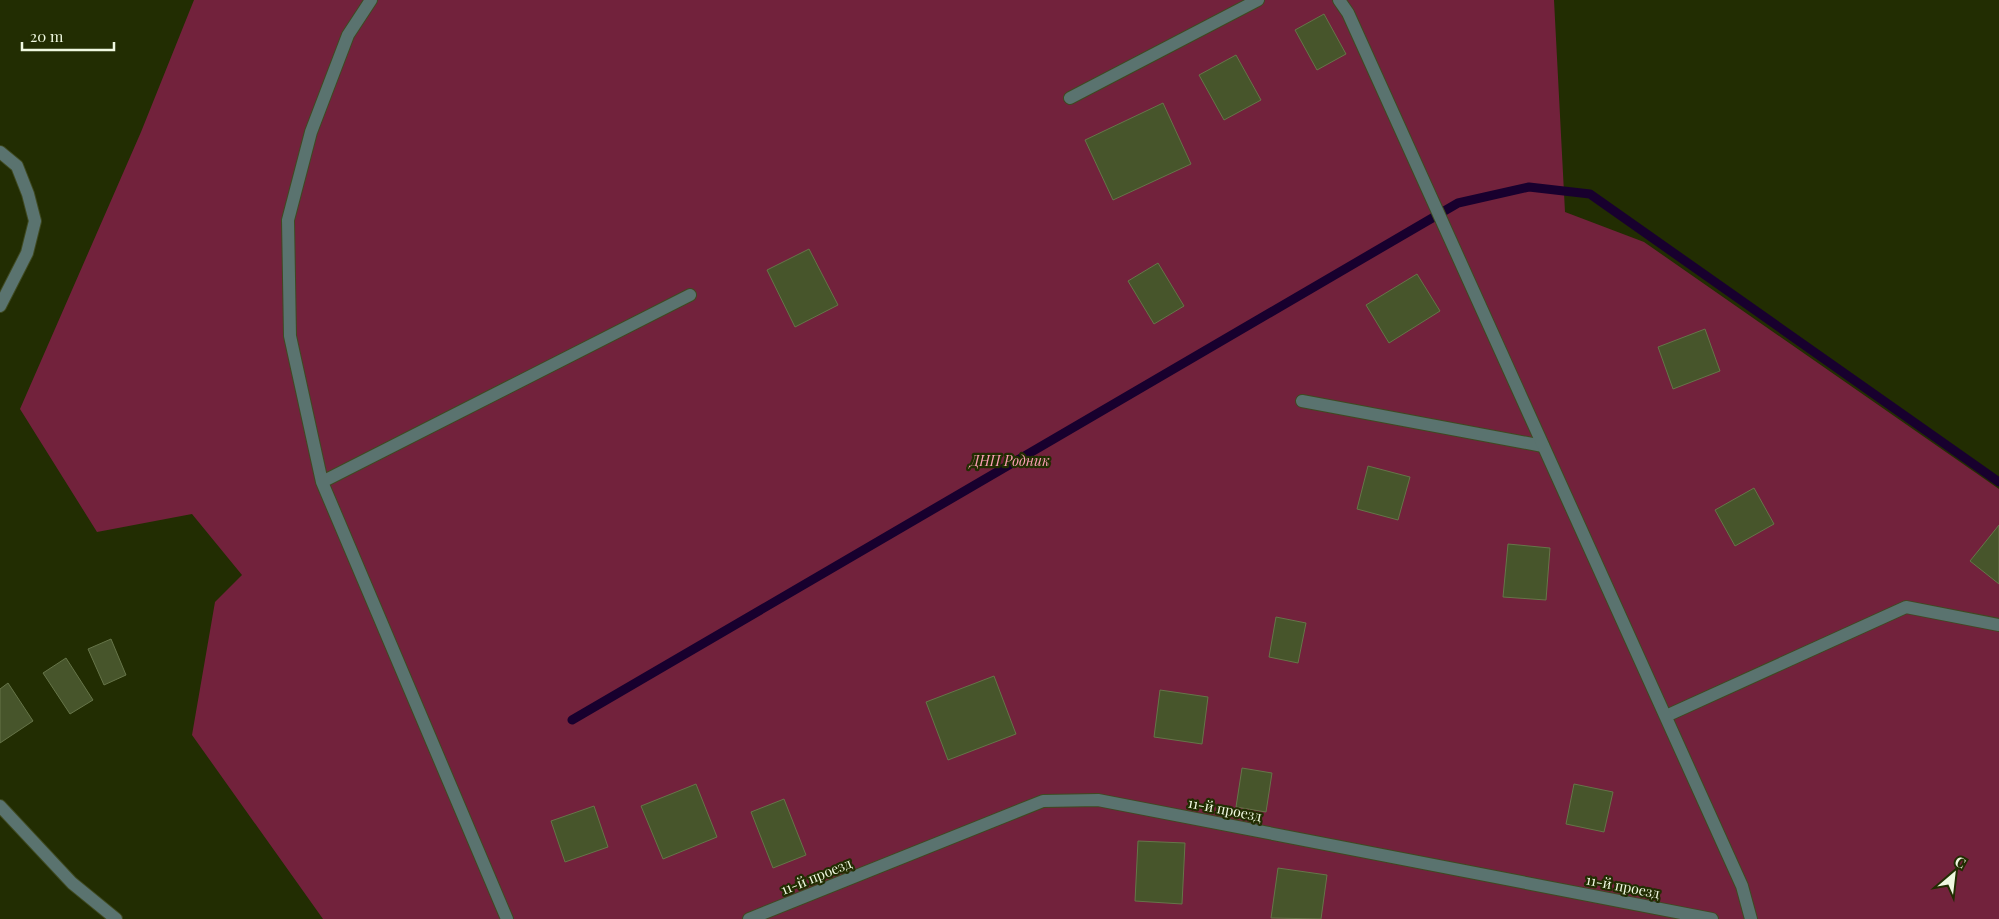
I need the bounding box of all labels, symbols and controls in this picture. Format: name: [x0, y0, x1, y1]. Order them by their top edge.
scale bar: [22, 20, 115, 52]
text: 20 m: [30, 26, 64, 46]
park label: ДНП Родник: [967, 451, 1050, 470]
street label: 11-й проезд: [1187, 793, 1264, 826]
north arrow: [1929, 849, 1979, 899]
text: С: [1952, 851, 1969, 873]
street label: 11-й проезд: [778, 853, 855, 899]
street label: 11-й проезд: [1585, 870, 1662, 903]

